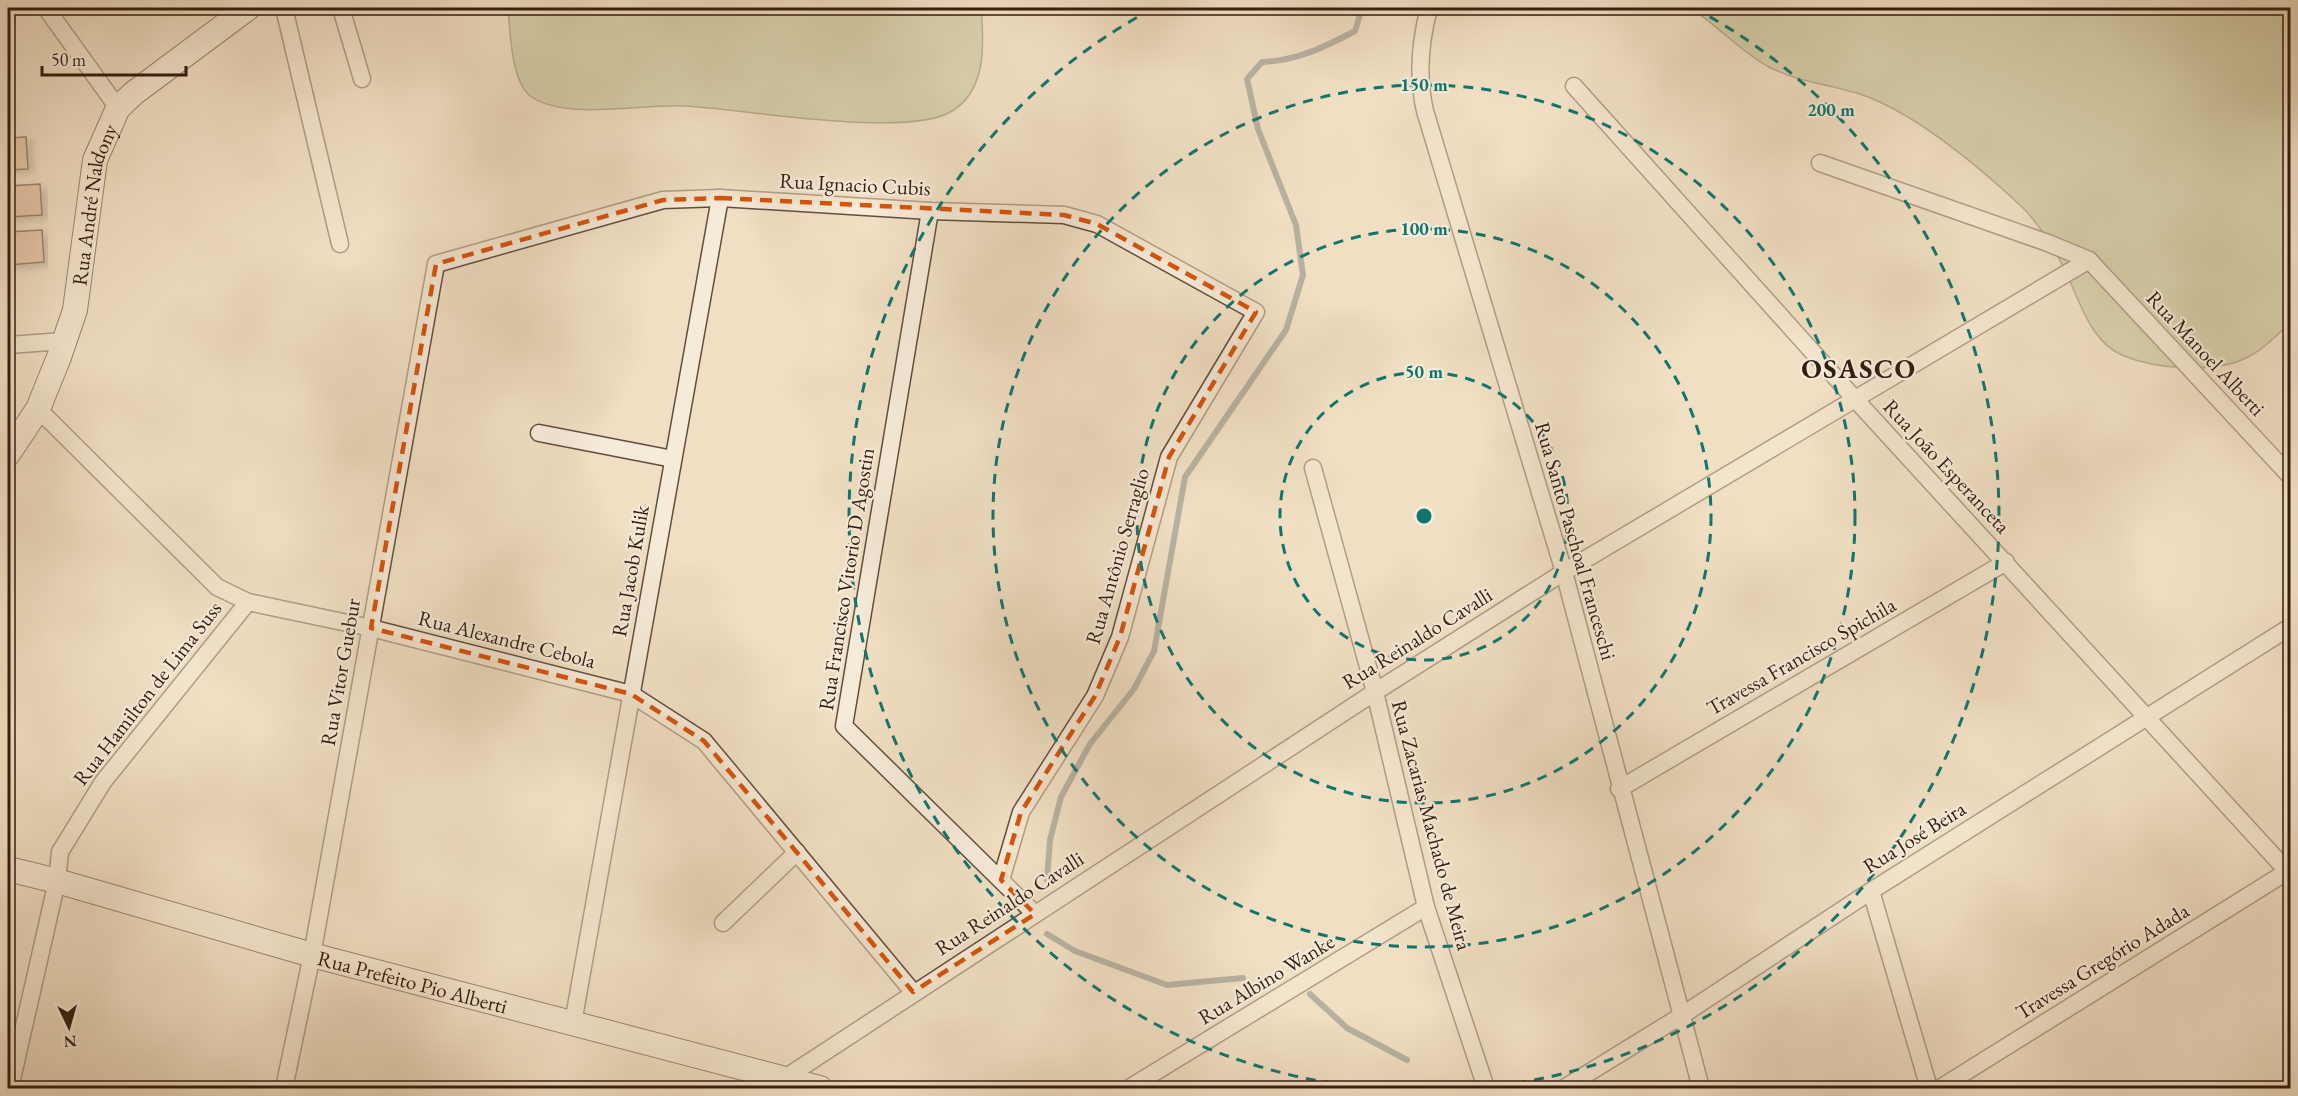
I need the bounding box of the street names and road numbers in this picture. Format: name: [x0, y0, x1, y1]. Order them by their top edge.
street label: Rua André Naldony: [65, 119, 123, 287]
street label: Rua Ignacio Cubis: [779, 167, 931, 201]
street label: Rua Manoel Alberti: [2141, 285, 2271, 421]
street label: Rua João Esperanceta: [1878, 393, 2017, 539]
street label: Rua Santo Paschoal Franceschi: [1529, 419, 1623, 663]
street label: Rua Francisco Vitorio D Agostin: [812, 446, 880, 712]
street label: Rua Antônio Serraglio: [1079, 465, 1155, 647]
street label: Rua Jacob Kulik: [605, 502, 655, 639]
street label: Rua Reinaldo Cavalli: [1337, 581, 1497, 695]
street label: Travessa Francisco Spichila: [1702, 590, 1901, 721]
street label: Rua Hamilton de Lima Suss: [67, 595, 228, 791]
street label: Rua Vitor Guebur: [314, 596, 366, 748]
street label: Rua Alexandre Cebola: [416, 604, 599, 674]
street label: Rua Zacarias Machado de Meira: [1386, 697, 1479, 954]
street label: Rua José Beira: [1857, 794, 1971, 879]
street label: Rua Reinaldo Cavalli: [930, 845, 1088, 961]
street label: Travessa Gregório Adada: [2010, 896, 2194, 1025]
street label: Rua Albino Wanke: [1193, 928, 1339, 1030]
street label: Rua Prefeito Pio Alberti: [315, 944, 510, 1019]

